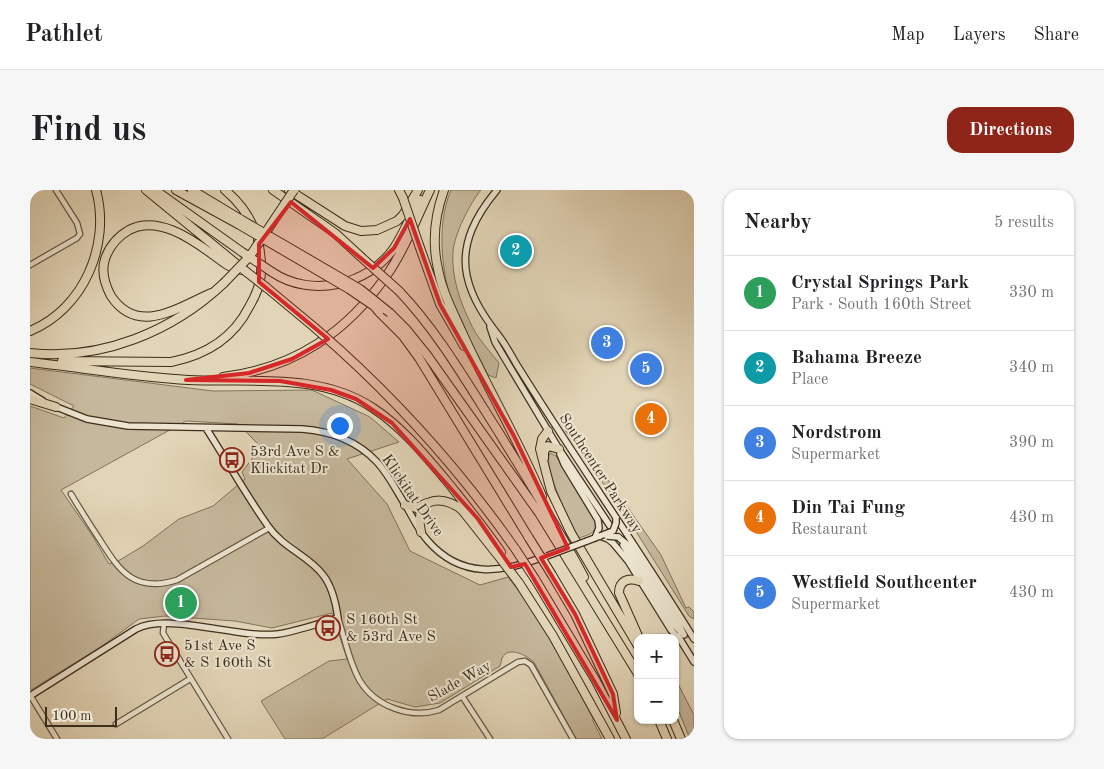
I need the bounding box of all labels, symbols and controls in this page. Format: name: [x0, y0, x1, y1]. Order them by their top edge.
text: Pathlet: [25, 23, 103, 47]
text: Map: [891, 26, 925, 44]
text: Layers: [953, 26, 1005, 44]
text: Share: [1033, 26, 1079, 44]
button: Directions: [947, 107, 1074, 153]
text: Find us: [30, 113, 146, 148]
text: Nearby: [744, 212, 812, 233]
text: 5 results: [994, 215, 1054, 231]
pin: 2: [500, 232, 532, 270]
text: Crystal Springs Park: [791, 274, 969, 293]
text: 1: [755, 285, 765, 301]
text: 330 m: [1009, 285, 1054, 301]
text: Park · South 160th Street: [791, 297, 972, 313]
pin: 3: [591, 324, 623, 362]
text: Bahama Breeze: [791, 349, 922, 368]
pin: 5: [630, 350, 662, 388]
text: 2: [755, 360, 765, 376]
text: 340 m: [1009, 360, 1054, 376]
text: Place: [791, 372, 828, 388]
pin: 4: [635, 400, 667, 438]
street label: Southcenter Parkway: [555, 411, 644, 536]
your location: [327, 413, 353, 439]
text: Nordstrom: [791, 424, 882, 443]
text: 3: [755, 435, 765, 451]
text: 390 m: [1009, 435, 1054, 451]
place label: 53rd Ave S & Klickitat Dr: [250, 445, 340, 477]
bus stop icon: 53rd Ave S & Klickitat Dr: [219, 447, 245, 473]
text: Supermarket: [791, 447, 880, 463]
street label: Klickitat Drive: [378, 452, 445, 540]
text: Din Tai Fung: [791, 499, 905, 518]
text: 4: [755, 510, 765, 526]
text: 430 m: [1009, 510, 1054, 526]
text: Restaurant: [791, 522, 868, 538]
text: Westfield Southcenter: [791, 574, 977, 593]
pin: 1: [165, 584, 197, 622]
text: 5: [755, 585, 765, 601]
text: 430 m: [1009, 585, 1054, 601]
text: Supermarket: [791, 597, 880, 613]
place label: S 160th St & 53rd Ave S: [346, 613, 436, 645]
bus stop icon: S 160th St & 53rd Ave S: [315, 615, 341, 641]
map controls: [634, 634, 679, 724]
button: +: [634, 634, 679, 679]
place label: 51st Ave S & S 160th St: [184, 639, 272, 671]
bus stop icon: 51st Ave S & S 160th St: [154, 641, 180, 667]
street label: Slade Way: [426, 659, 494, 706]
button: −: [634, 679, 679, 724]
scale bar: [45, 704, 118, 727]
text: 100 m: [52, 709, 91, 723]

